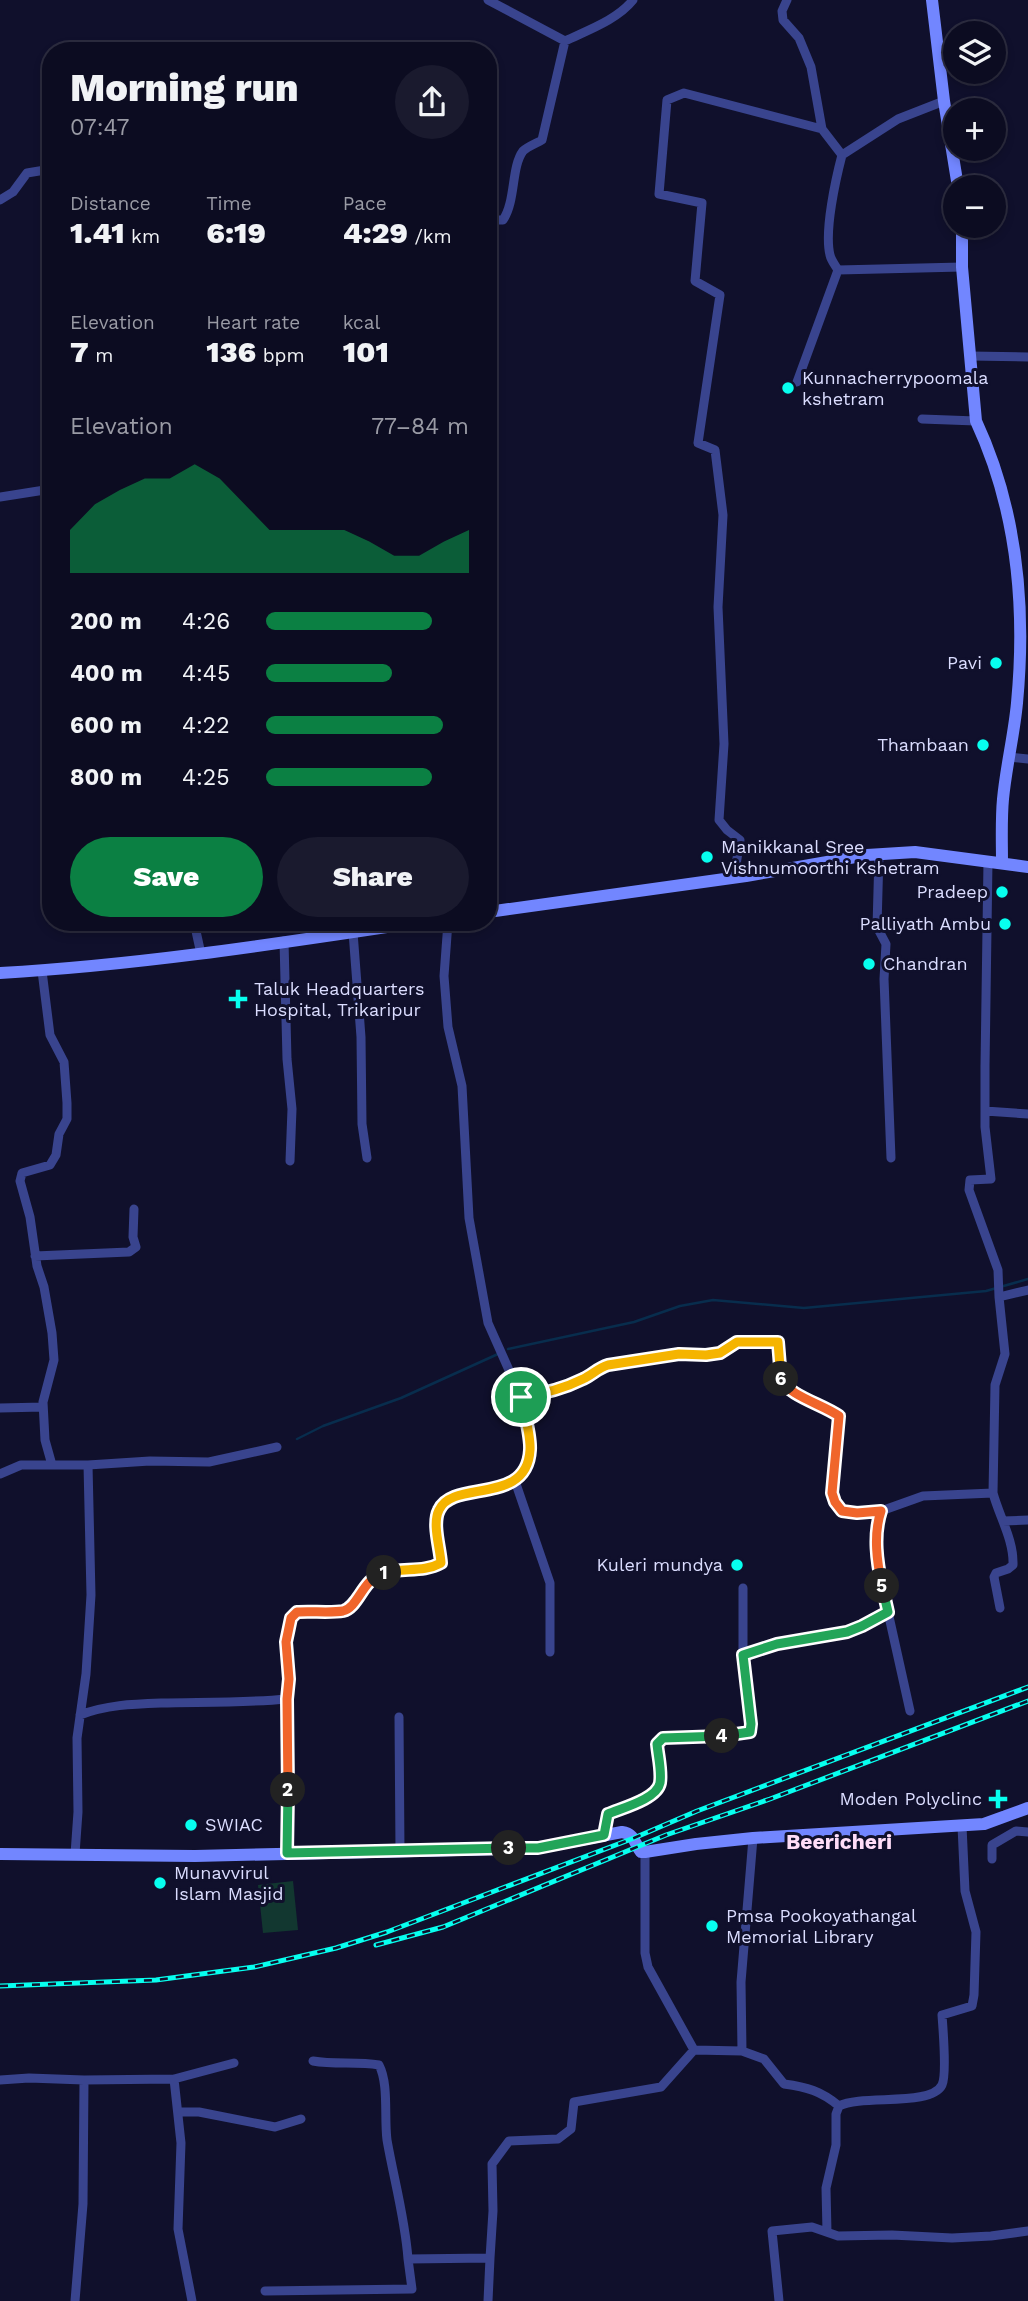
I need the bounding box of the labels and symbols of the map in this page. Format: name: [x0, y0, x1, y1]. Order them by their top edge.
place label: Kunnacherrypoomala kshetram: [802, 367, 988, 409]
marker: Kunnacherrypoomala kshetram: [780, 380, 796, 396]
place label: Pavi: [947, 652, 982, 673]
marker: Pavi: [988, 655, 1004, 671]
place label: Thambaan: [877, 734, 969, 755]
marker: Thambaan: [975, 737, 991, 753]
place label: Manikkanal Sree Vishnumoorthi Kshetram: [721, 836, 940, 878]
marker: Manikkanal Sree Vishnumoorthi Kshetram: [699, 849, 715, 865]
place label: Pradeep: [916, 881, 988, 902]
marker: Pradeep: [994, 884, 1010, 900]
place label: Palliyath Ambu: [860, 913, 991, 934]
marker: Palliyath Ambu: [997, 916, 1013, 932]
place label: Chandran: [883, 953, 968, 974]
marker: Chandran: [861, 956, 877, 972]
place label: Taluk Headquarters Hospital, Trikaripur: [254, 978, 425, 1020]
marker: Taluk Headquarters Hospital, Trikaripur: [228, 989, 248, 1009]
pin: 6: [764, 1362, 798, 1396]
pin: [491, 1367, 551, 1427]
place label: Kuleri mundya: [596, 1554, 723, 1575]
pin: 1: [366, 1556, 402, 1590]
marker: Kuleri mundya: [729, 1557, 745, 1573]
pin: 5: [864, 1568, 900, 1604]
pin: 4: [704, 1718, 740, 1754]
pin: 2: [270, 1772, 306, 1808]
place label: Moden Polyclinc: [839, 1788, 982, 1809]
marker: Moden Polyclinc: [988, 1789, 1008, 1809]
place label: SWIAC: [205, 1814, 263, 1835]
marker: SWIAC: [183, 1817, 199, 1833]
district label: Beericheri: [786, 1829, 892, 1854]
pin: 3: [491, 1830, 526, 1866]
place label: Munavvirul Islam Masjid: [174, 1862, 283, 1904]
marker: Munavvirul Islam Masjid: [152, 1875, 168, 1891]
place label: Pmsa Pookoyathangal Memorial Library: [726, 1905, 917, 1947]
marker: Pmsa Pookoyathangal Memorial Library: [704, 1918, 720, 1934]

